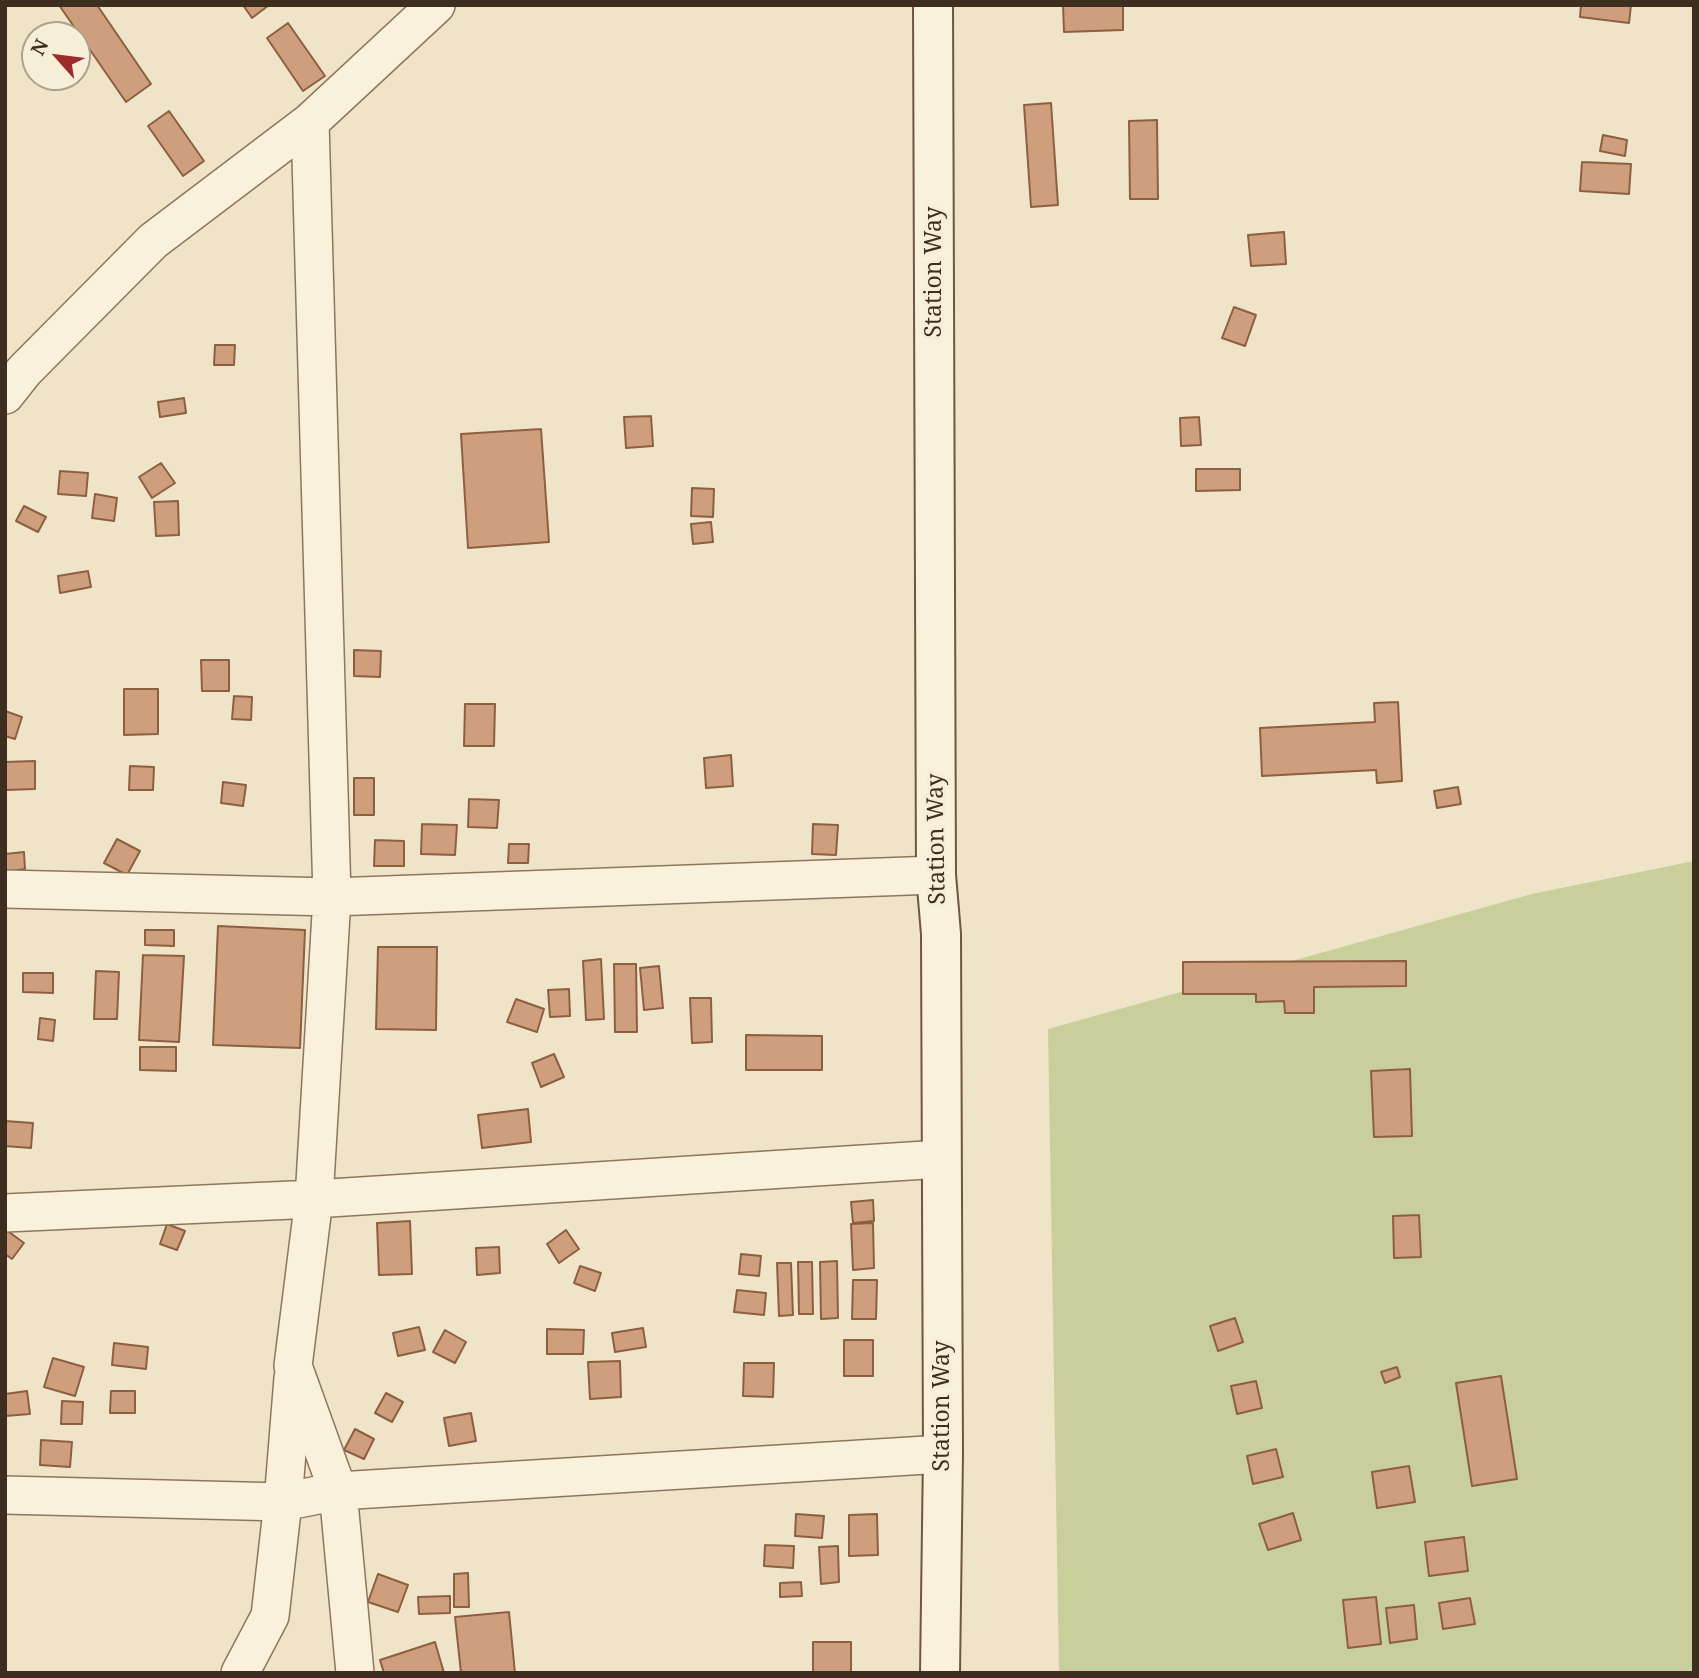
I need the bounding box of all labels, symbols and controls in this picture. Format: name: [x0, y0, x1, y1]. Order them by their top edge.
north arrow: [21, 21, 91, 91]
text: N: [24, 34, 54, 60]
street label: Station Way: [920, 206, 948, 338]
street label: Station Way: [922, 773, 952, 905]
street label: Station Way: [928, 1340, 956, 1472]

